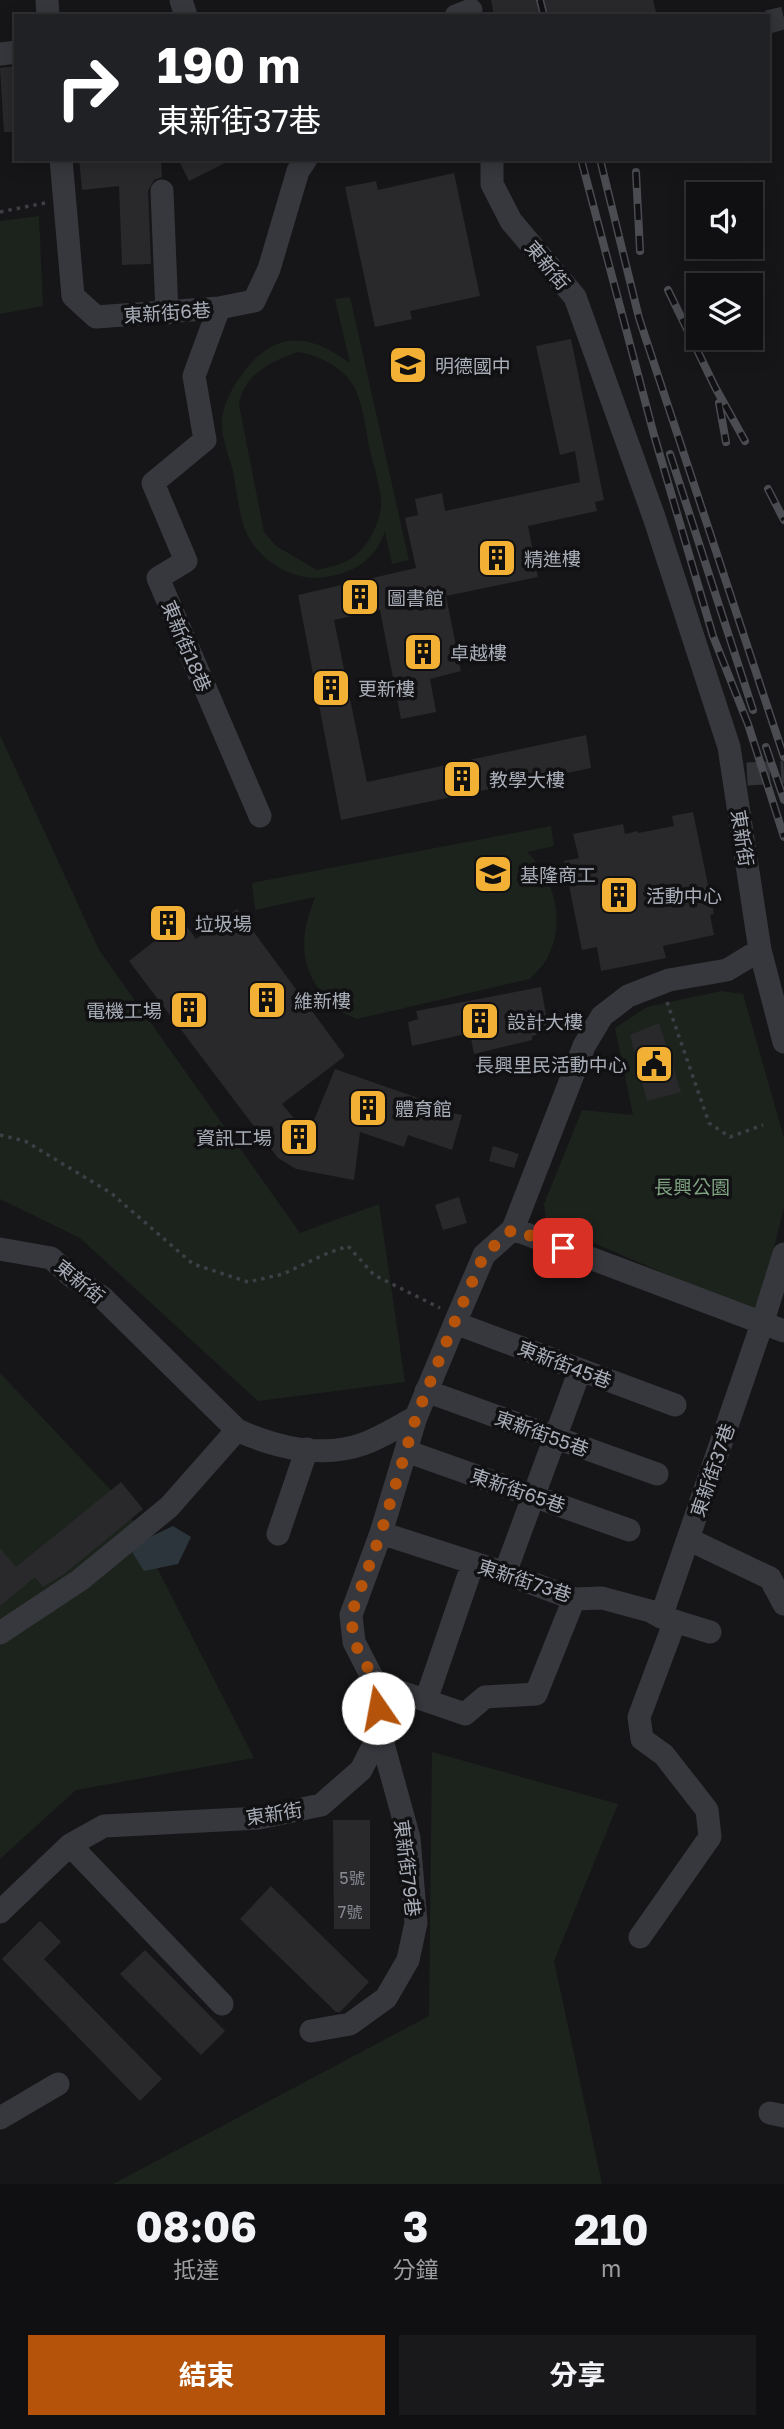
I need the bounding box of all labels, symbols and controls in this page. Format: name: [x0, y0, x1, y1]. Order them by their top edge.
text: 190 m: [157, 35, 300, 94]
icon: right: [42, 42, 133, 133]
text: 東新街37巷: [157, 101, 321, 139]
map controls: [686, 182, 763, 350]
button: sound: [686, 182, 763, 259]
street label: 東新街: [521, 236, 575, 294]
button: layers: [686, 273, 763, 350]
street label: 東新街6巷: [123, 297, 211, 327]
school or university icon: 明德國中: [387, 344, 429, 386]
place label: 明德國中: [435, 354, 511, 377]
building icon: 精進樓: [476, 537, 518, 579]
place label: 精進樓: [524, 547, 581, 570]
building icon: 圖書館: [339, 576, 381, 618]
place label: 圖書館: [387, 586, 444, 609]
street label: 東新街18巷: [158, 597, 216, 695]
building icon: 卓越樓: [402, 631, 444, 673]
place label: 卓越樓: [450, 641, 507, 664]
building icon: 更新樓: [310, 667, 352, 709]
place label: 更新樓: [358, 677, 415, 700]
building icon: 教學大樓: [441, 758, 483, 800]
place label: 教學大樓: [489, 768, 565, 791]
street label: 東新街: [727, 808, 759, 868]
school or university icon: 基隆商工: [472, 853, 514, 895]
place label: 基隆商工: [520, 863, 596, 886]
building icon: 活動中心: [598, 874, 640, 916]
place label: 活動中心: [646, 884, 722, 907]
building icon: 垃圾場: [147, 902, 189, 944]
place label: 垃圾場: [195, 912, 252, 935]
building icon: 維新樓: [246, 979, 288, 1021]
building icon: 電機工場: [168, 989, 210, 1031]
place label: 維新樓: [294, 989, 351, 1012]
place label: 電機工場: [86, 999, 162, 1022]
building icon: 設計大樓: [459, 1000, 501, 1042]
place label: 設計大樓: [507, 1010, 583, 1033]
public building icon: 長興里民活動中心: [633, 1043, 675, 1085]
place label: 長興里民活動中心: [475, 1053, 627, 1076]
building icon: 體育館: [347, 1087, 389, 1129]
place label: 體育館: [395, 1097, 452, 1120]
building icon: 資訊工場: [278, 1116, 320, 1158]
place label: 資訊工場: [196, 1126, 272, 1149]
park label: 長興公園: [654, 1175, 730, 1198]
pin: [533, 1218, 593, 1278]
icon: arrive: [544, 1229, 582, 1267]
street label: 東新街: [51, 1254, 109, 1308]
street label: 東新街45巷: [515, 1336, 615, 1392]
street label: 東新街55巷: [492, 1405, 592, 1461]
street label: 東新街37巷: [685, 1420, 739, 1520]
street label: 東新街65巷: [468, 1463, 568, 1517]
street label: 東新街73巷: [475, 1554, 575, 1606]
position arrow: [341, 1671, 415, 1745]
street label: 東新街: [244, 1797, 304, 1829]
street label: 東新街79巷: [391, 1818, 425, 1918]
house number: 5號: [339, 1868, 365, 1888]
house number: 7號: [338, 1902, 362, 1922]
text: 08:06: [135, 2201, 257, 2251]
text: 3: [403, 2201, 428, 2251]
text: 210: [574, 2204, 649, 2254]
text: m: [601, 2254, 621, 2282]
text: 抵達: [173, 2255, 219, 2283]
text: 分鐘: [393, 2255, 439, 2283]
button: 結束: [28, 2335, 385, 2415]
button: 分享: [399, 2335, 756, 2415]

